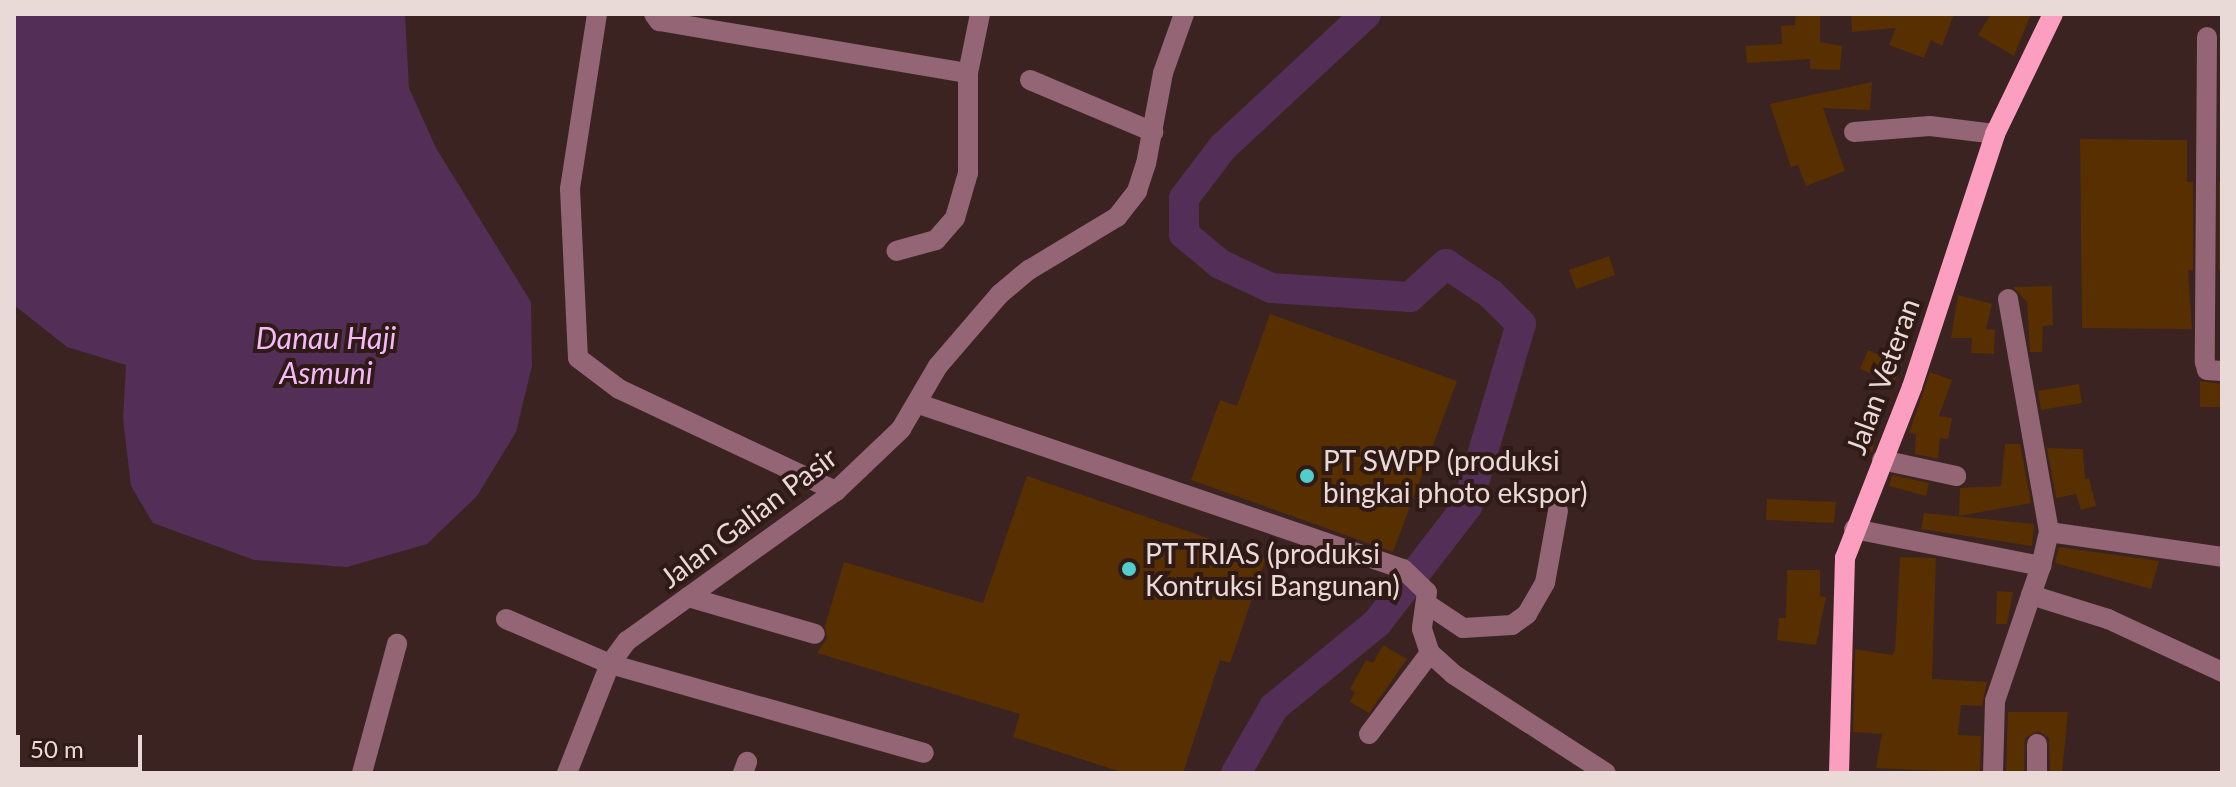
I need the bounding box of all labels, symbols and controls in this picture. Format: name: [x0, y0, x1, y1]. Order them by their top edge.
street label: Jalan Veteran: [1838, 293, 1926, 459]
water label: Danau Haji Asmuni: [256, 319, 396, 390]
street label: Jalan Galian Pasir: [653, 440, 843, 594]
place label: PT SWPP (produksi bingkai photo ekspor): [1323, 443, 1587, 509]
marker: PT SWPP (produksi bingkai photo ekspor): [1298, 467, 1316, 485]
place label: PT TRIAS (produksi Kontruksi Bangunan): [1145, 536, 1400, 602]
marker: PT TRIAS (produksi Kontruksi Bangunan): [1120, 560, 1138, 578]
scale bar: [20, 719, 146, 769]
text: 50 m: [30, 734, 84, 763]

